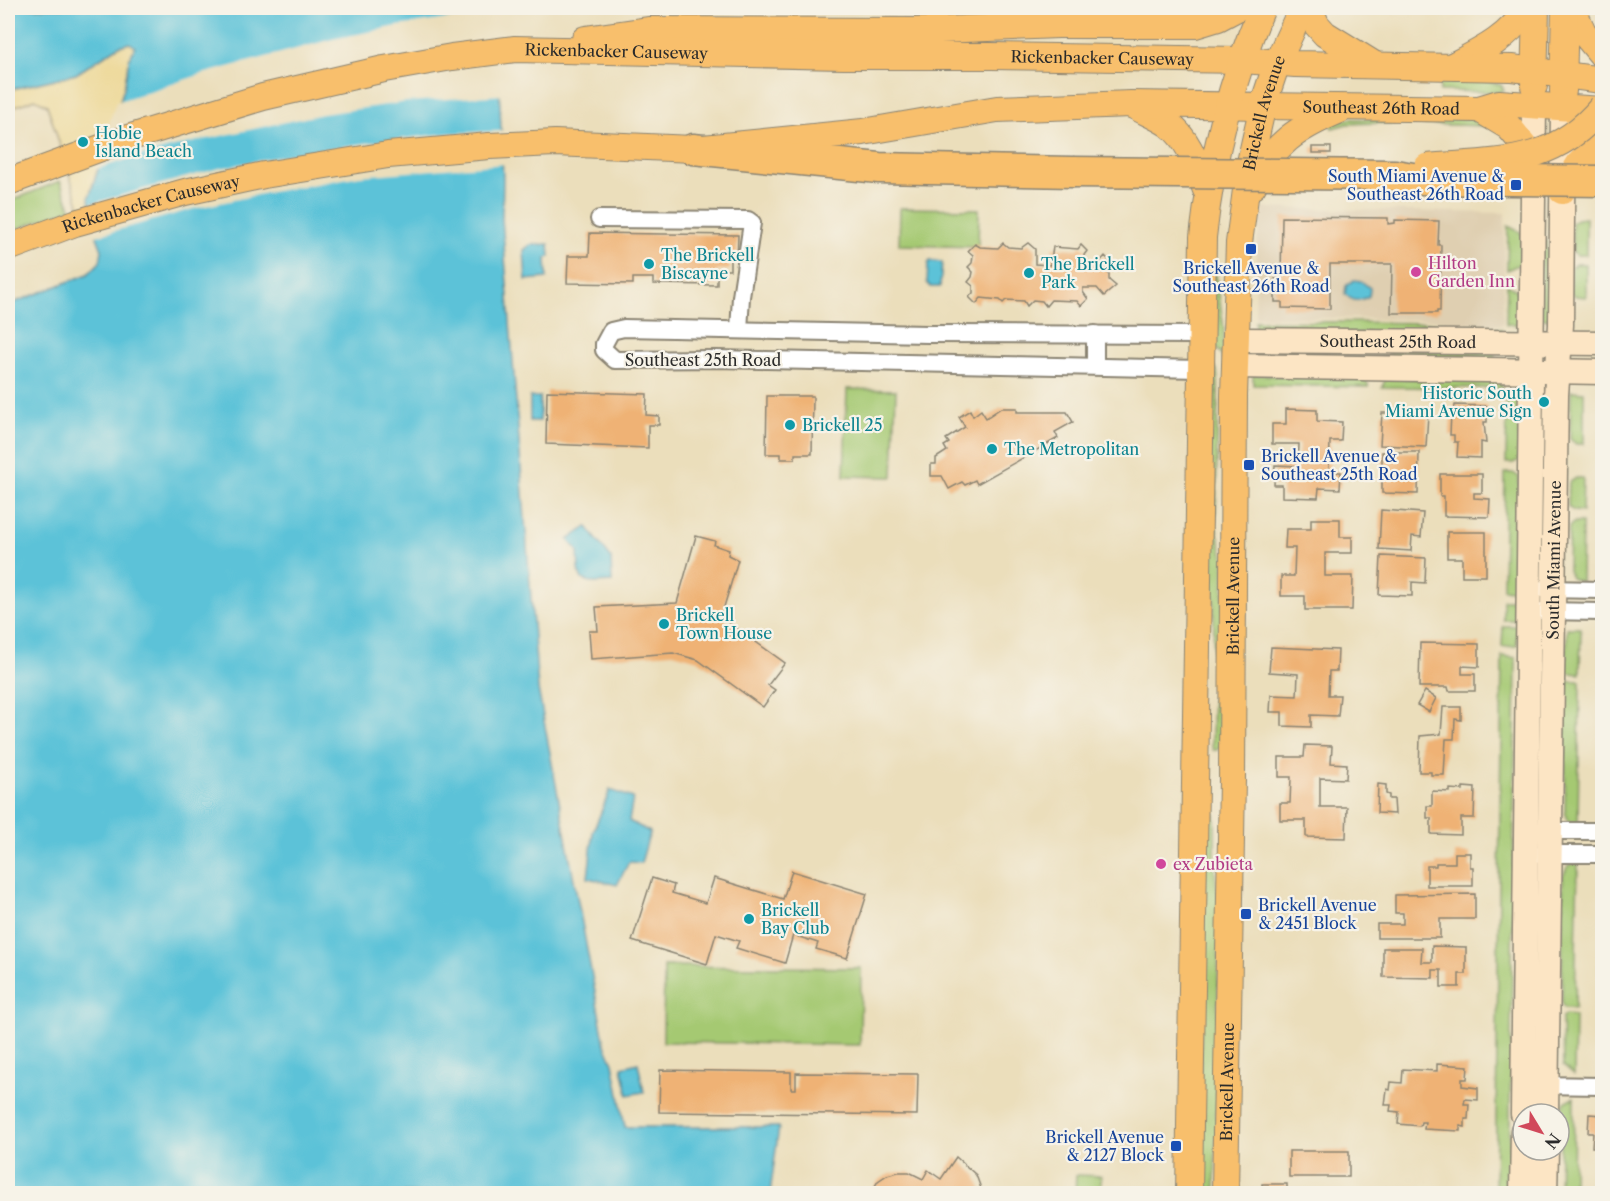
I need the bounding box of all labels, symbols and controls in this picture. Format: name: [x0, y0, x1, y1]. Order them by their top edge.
street label: Rickenbacker Causeway: [524, 39, 709, 63]
street label: Rickenbacker Causeway: [1010, 46, 1195, 69]
street label: Brickell Avenue: [1239, 52, 1289, 172]
street label: Southeast 26th Road: [1302, 96, 1460, 119]
place label: Hobie Island Beach: [95, 123, 192, 161]
marker: Hobie Island Beach: [76, 135, 90, 149]
place label: South Miami Avenue & Southeast 26th Road: [1328, 166, 1504, 204]
street label: Rickenbacker Causeway: [59, 170, 243, 237]
marker: South Miami Avenue & Southeast 26th Road: [1509, 178, 1523, 192]
marker: Brickell Avenue & Southeast 26th Road: [1244, 242, 1258, 256]
place label: The Brickell Biscayne: [661, 245, 755, 283]
place label: Hilton Garden Inn: [1428, 253, 1515, 291]
place label: The Brickell Park: [1041, 254, 1135, 292]
marker: The Brickell Biscayne: [642, 257, 656, 271]
place label: Brickell Avenue & Southeast 26th Road: [1172, 258, 1330, 296]
marker: Hilton Garden Inn: [1409, 265, 1423, 279]
marker: The Brickell Park: [1022, 266, 1036, 280]
street label: Southeast 25th Road: [1320, 331, 1477, 352]
street label: Southeast 25th Road: [625, 350, 782, 370]
place label: Historic South Miami Avenue Sign: [1385, 383, 1532, 421]
marker: Historic South Miami Avenue Sign: [1537, 395, 1551, 409]
place label: Brickell 25: [802, 415, 882, 435]
marker: Brickell 25: [783, 418, 797, 432]
place label: The Metropolitan: [1004, 439, 1139, 459]
marker: The Metropolitan: [985, 442, 999, 456]
place label: Brickell Avenue & Southeast 25th Road: [1261, 446, 1418, 484]
marker: Brickell Avenue & Southeast 25th Road: [1242, 458, 1256, 472]
street label: South Miami Avenue: [1543, 480, 1565, 640]
street label: Brickell Avenue: [1223, 537, 1243, 656]
place label: Brickell Town House: [676, 605, 772, 643]
marker: Brickell Town House: [657, 617, 671, 631]
place label: ex Zubieta: [1173, 854, 1253, 874]
marker: ex Zubieta: [1154, 857, 1168, 871]
place label: Brickell Avenue & 2451 Block: [1258, 895, 1377, 933]
place label: Brickell Bay Club: [761, 900, 829, 938]
marker: Brickell Avenue & 2451 Block: [1239, 907, 1253, 921]
marker: Brickell Bay Club: [742, 912, 756, 926]
street label: Brickell Avenue: [1216, 1022, 1238, 1142]
north arrow: [1511, 1102, 1571, 1162]
place label: Brickell Avenue & 2127 Block: [1045, 1127, 1165, 1165]
text: N: [1541, 1130, 1565, 1153]
marker: Brickell Avenue & 2127 Block: [1169, 1139, 1183, 1153]

